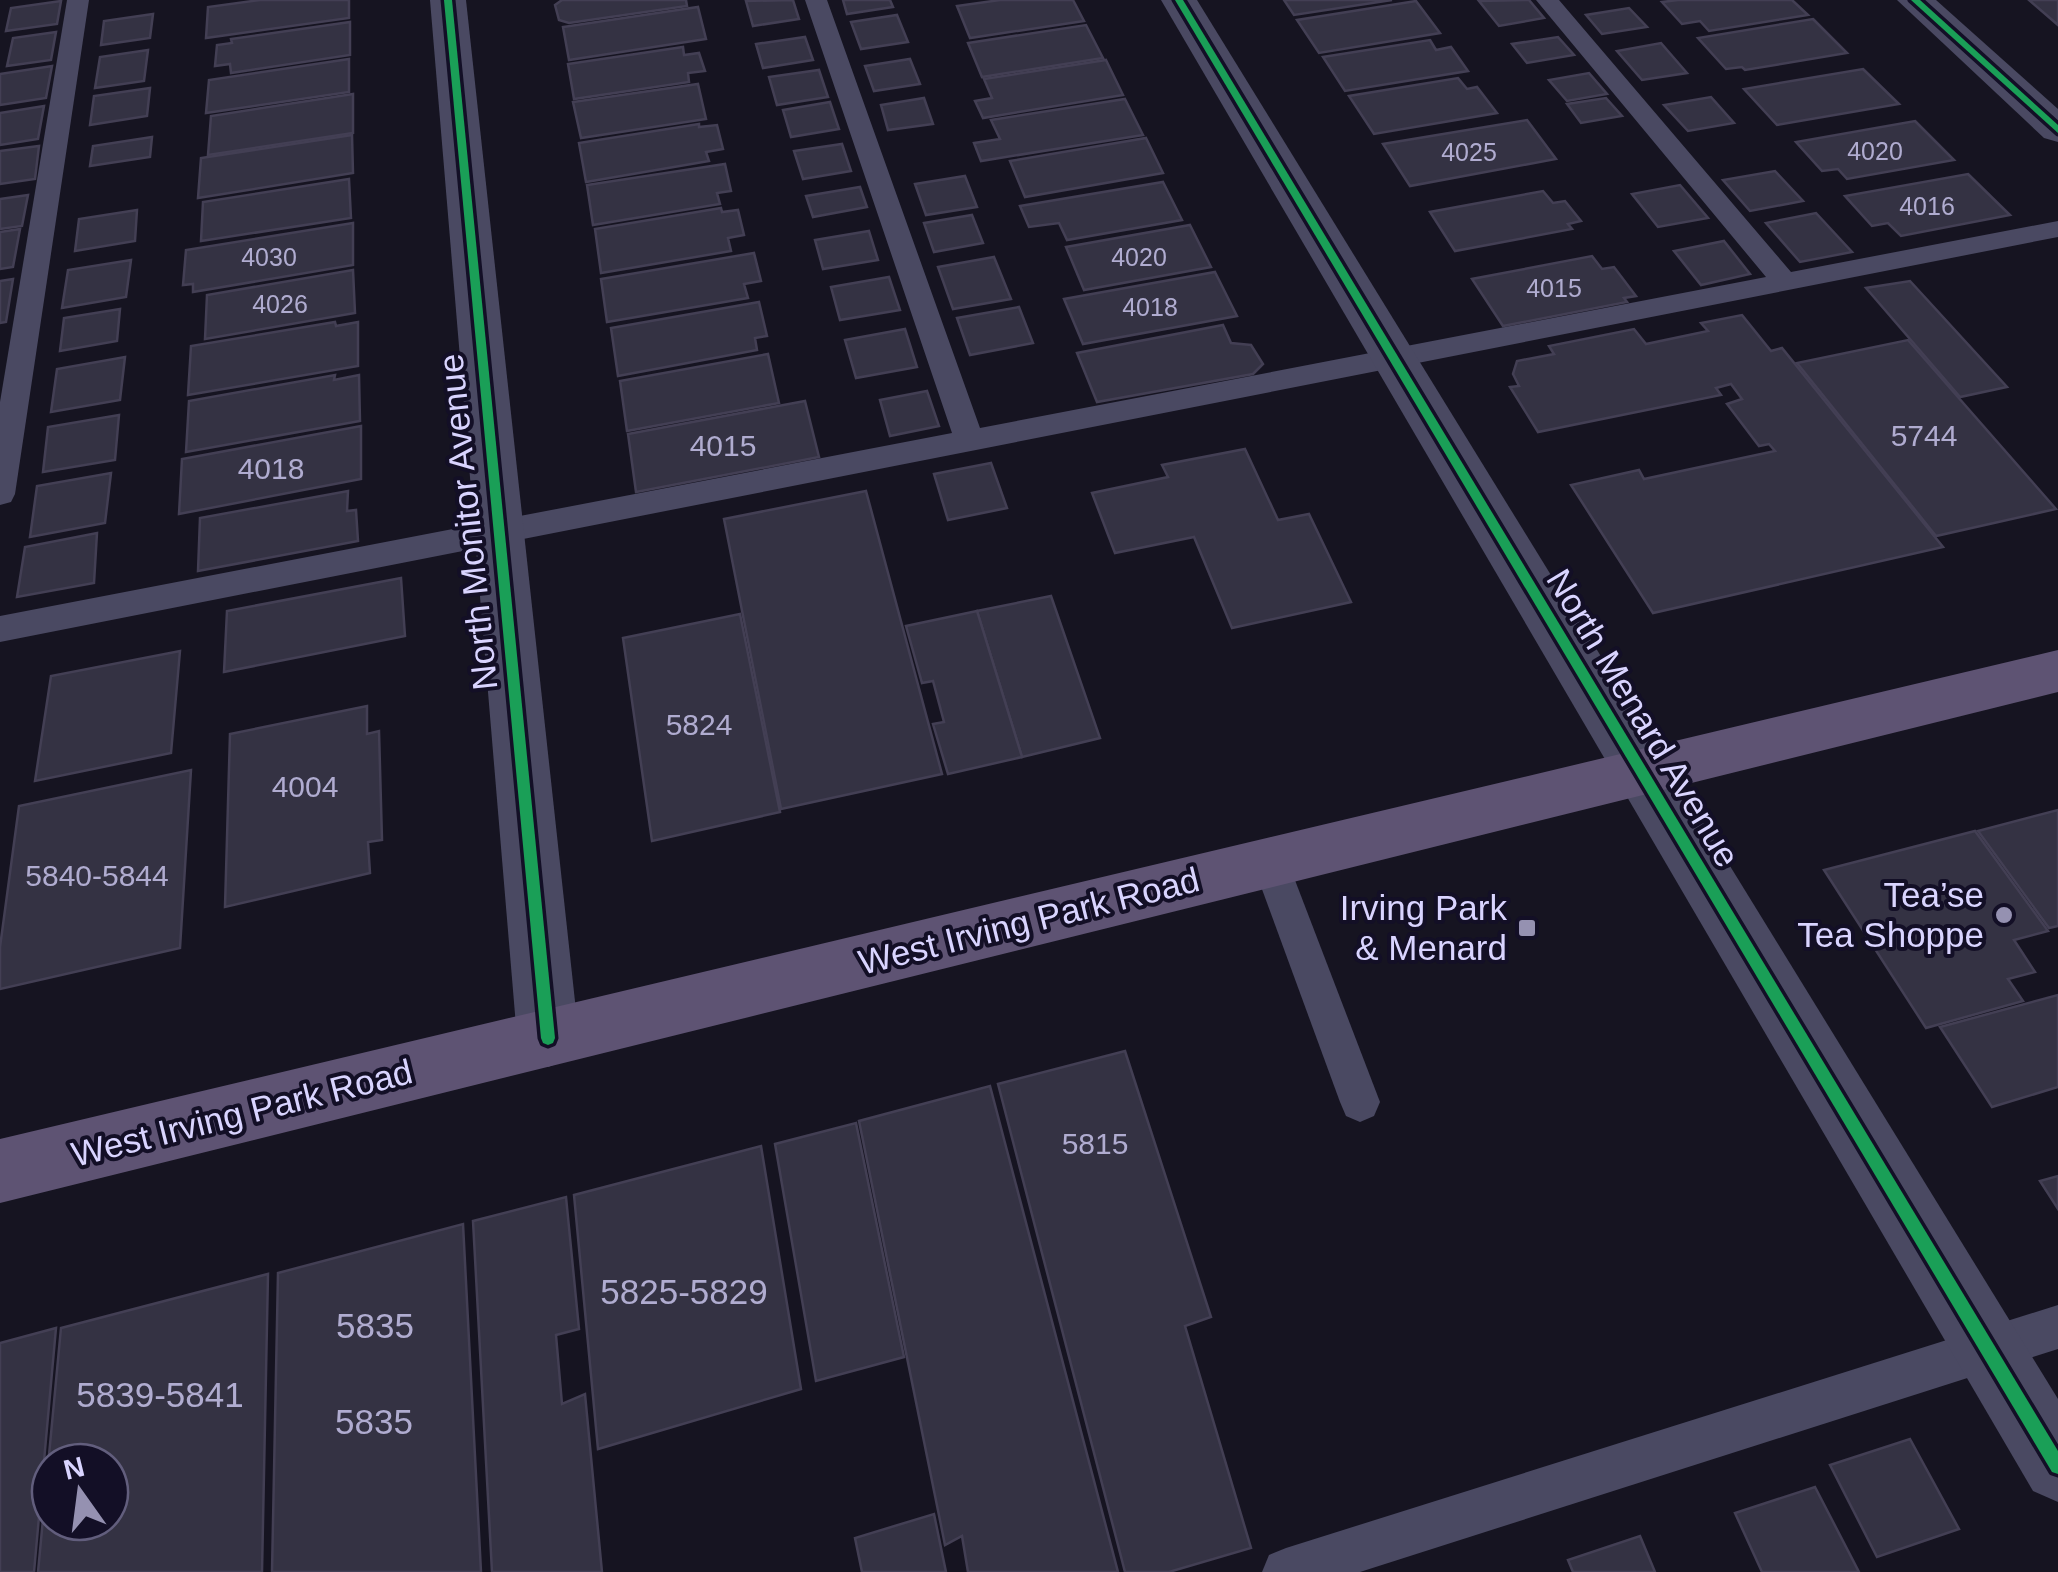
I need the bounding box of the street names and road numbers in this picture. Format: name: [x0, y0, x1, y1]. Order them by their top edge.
street label: North Monitor Avenue: [430, 352, 505, 692]
street label: North Menard Avenue: [1539, 562, 1748, 873]
street label: West Irving Park Road: [855, 859, 1203, 982]
street label: West Irving Park Road: [68, 1051, 416, 1174]

